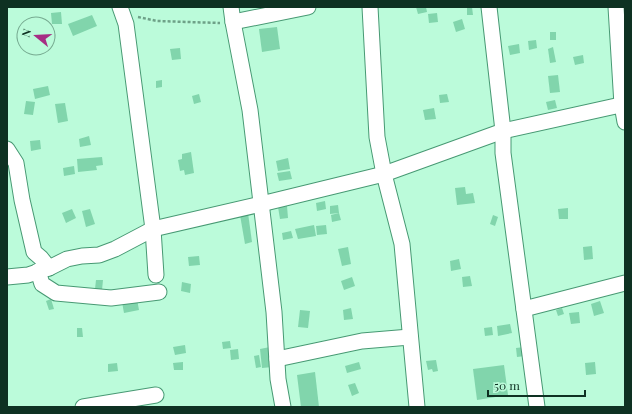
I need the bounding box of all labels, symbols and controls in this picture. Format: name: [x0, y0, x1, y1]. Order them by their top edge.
north arrow: [16, 16, 56, 56]
text: N: [18, 27, 34, 39]
scale bar: [488, 372, 585, 398]
text: 50 m: [494, 377, 520, 393]

